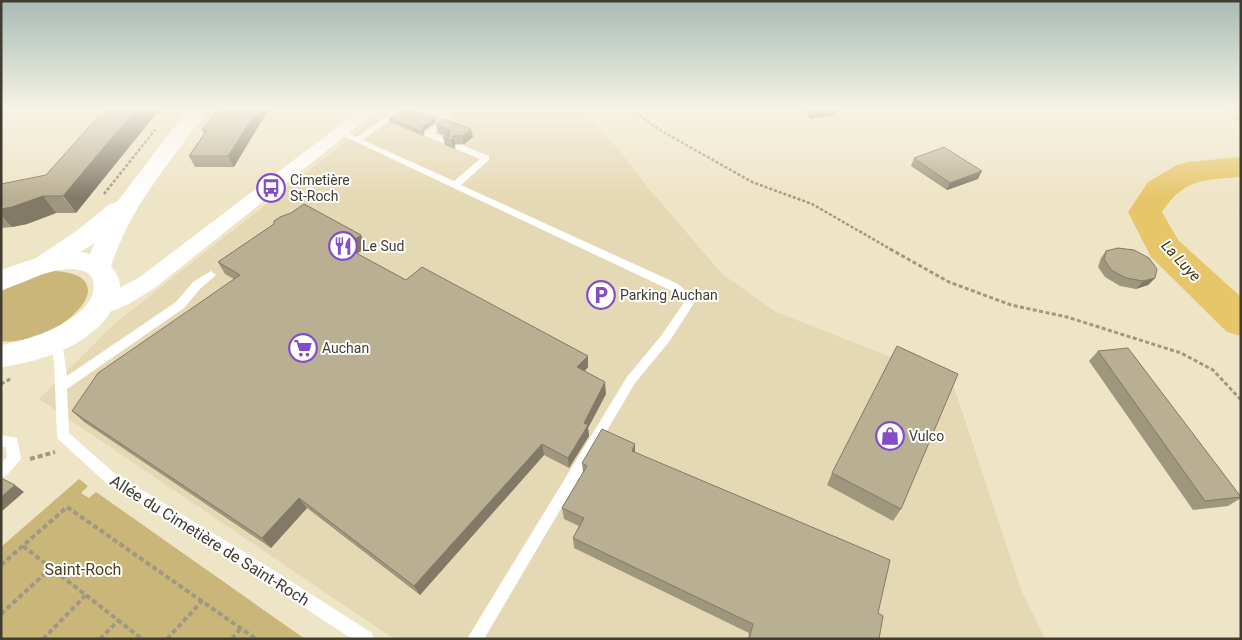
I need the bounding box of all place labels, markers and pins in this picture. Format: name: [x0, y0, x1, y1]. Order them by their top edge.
place label: Cimetière St-Roch: [290, 172, 350, 204]
bus stop icon: Cimetière St-Roch: [256, 173, 286, 203]
restaurant icon: Le Sud: [328, 231, 358, 261]
place label: Le Sud: [362, 238, 404, 254]
parking icon: Parking Auchan: [586, 280, 616, 310]
place label: Parking Auchan: [620, 287, 718, 303]
supermarket icon: Auchan: [288, 333, 318, 363]
place label: Auchan: [322, 340, 369, 356]
shop icon: Vulco: [875, 421, 905, 451]
place label: Vulco: [909, 428, 944, 444]

